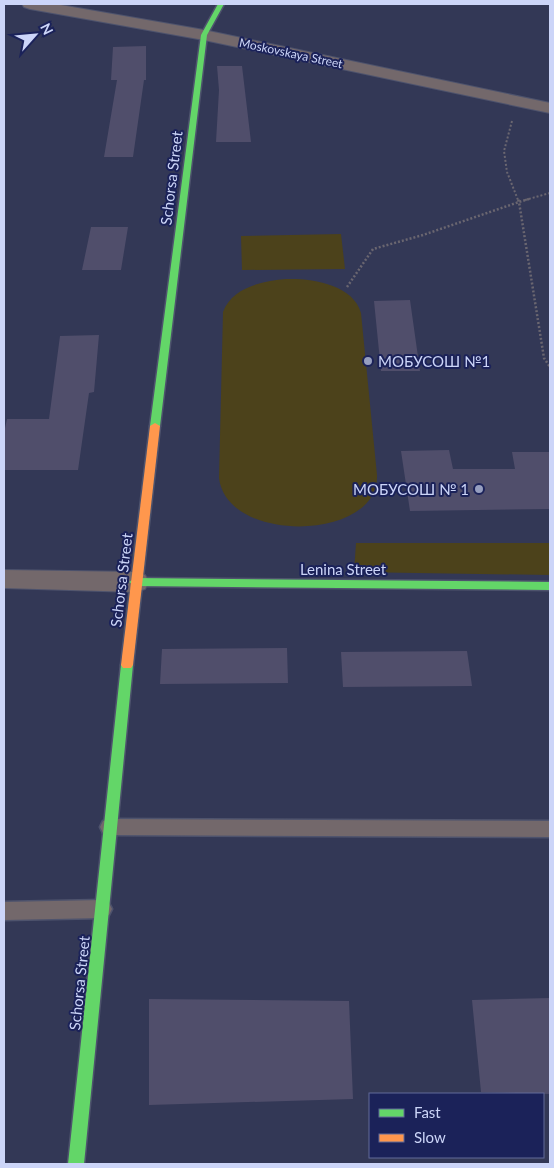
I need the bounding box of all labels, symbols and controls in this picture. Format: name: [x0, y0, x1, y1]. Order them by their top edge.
north arrow: [10, 10, 60, 60]
text: N: [37, 20, 57, 38]
street label: Moskovskaya Street: [238, 35, 345, 71]
street label: Schorsa Street: [156, 129, 186, 226]
place label: МОБУСОШ №1: [378, 352, 490, 370]
marker: МОБУСОШ №1: [362, 355, 374, 367]
place label: МОБУСОШ № 1: [353, 480, 469, 498]
marker: МОБУСОШ № 1: [473, 483, 485, 495]
street label: Schorsa Street: [106, 531, 136, 628]
street label: Lenina Street: [300, 560, 387, 578]
street label: Schorsa Street: [65, 934, 93, 1031]
legend: [369, 1093, 544, 1158]
text: Fast: [414, 1103, 441, 1121]
text: Slow: [414, 1128, 446, 1146]

